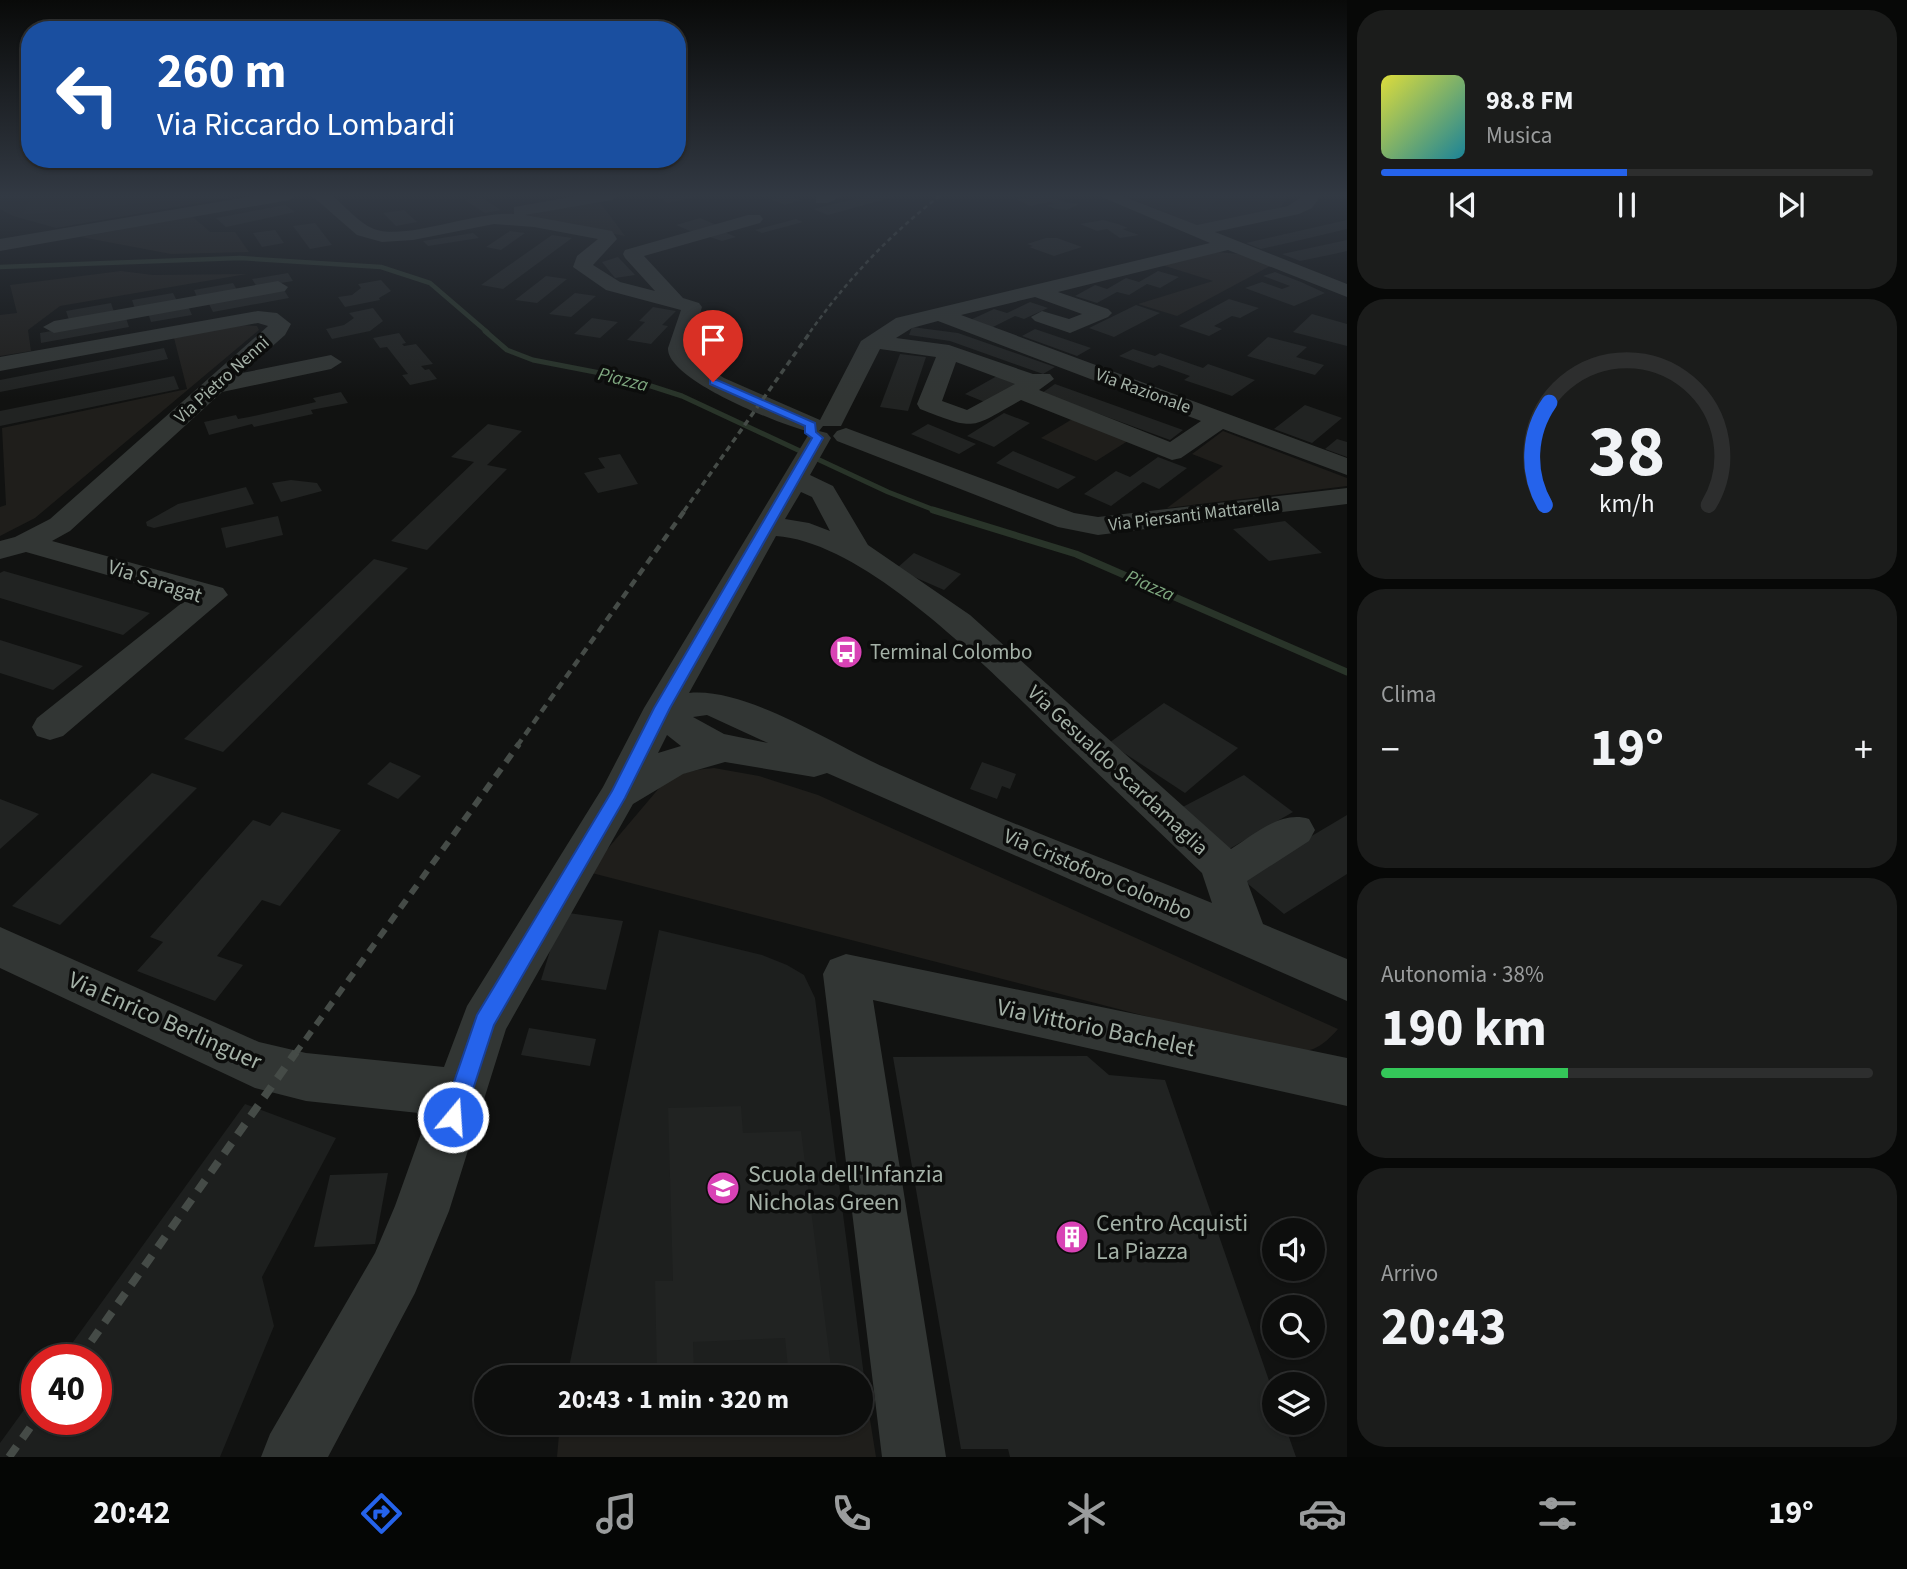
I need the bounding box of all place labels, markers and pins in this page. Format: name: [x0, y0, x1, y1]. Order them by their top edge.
pin: [683, 310, 743, 382]
bus stop icon: Terminal Colombo: [827, 633, 865, 671]
place label: Terminal Colombo: [870, 637, 1032, 667]
place label: Scuola dell'Infanzia Nicholas Green: [748, 1157, 944, 1220]
school or university icon: Scuola dell'Infanzia Nicholas Green: [704, 1169, 742, 1207]
place label: Centro Acquisti La Piazza: [1096, 1206, 1248, 1269]
building icon: Centro Acquisti La Piazza: [1053, 1218, 1091, 1256]

